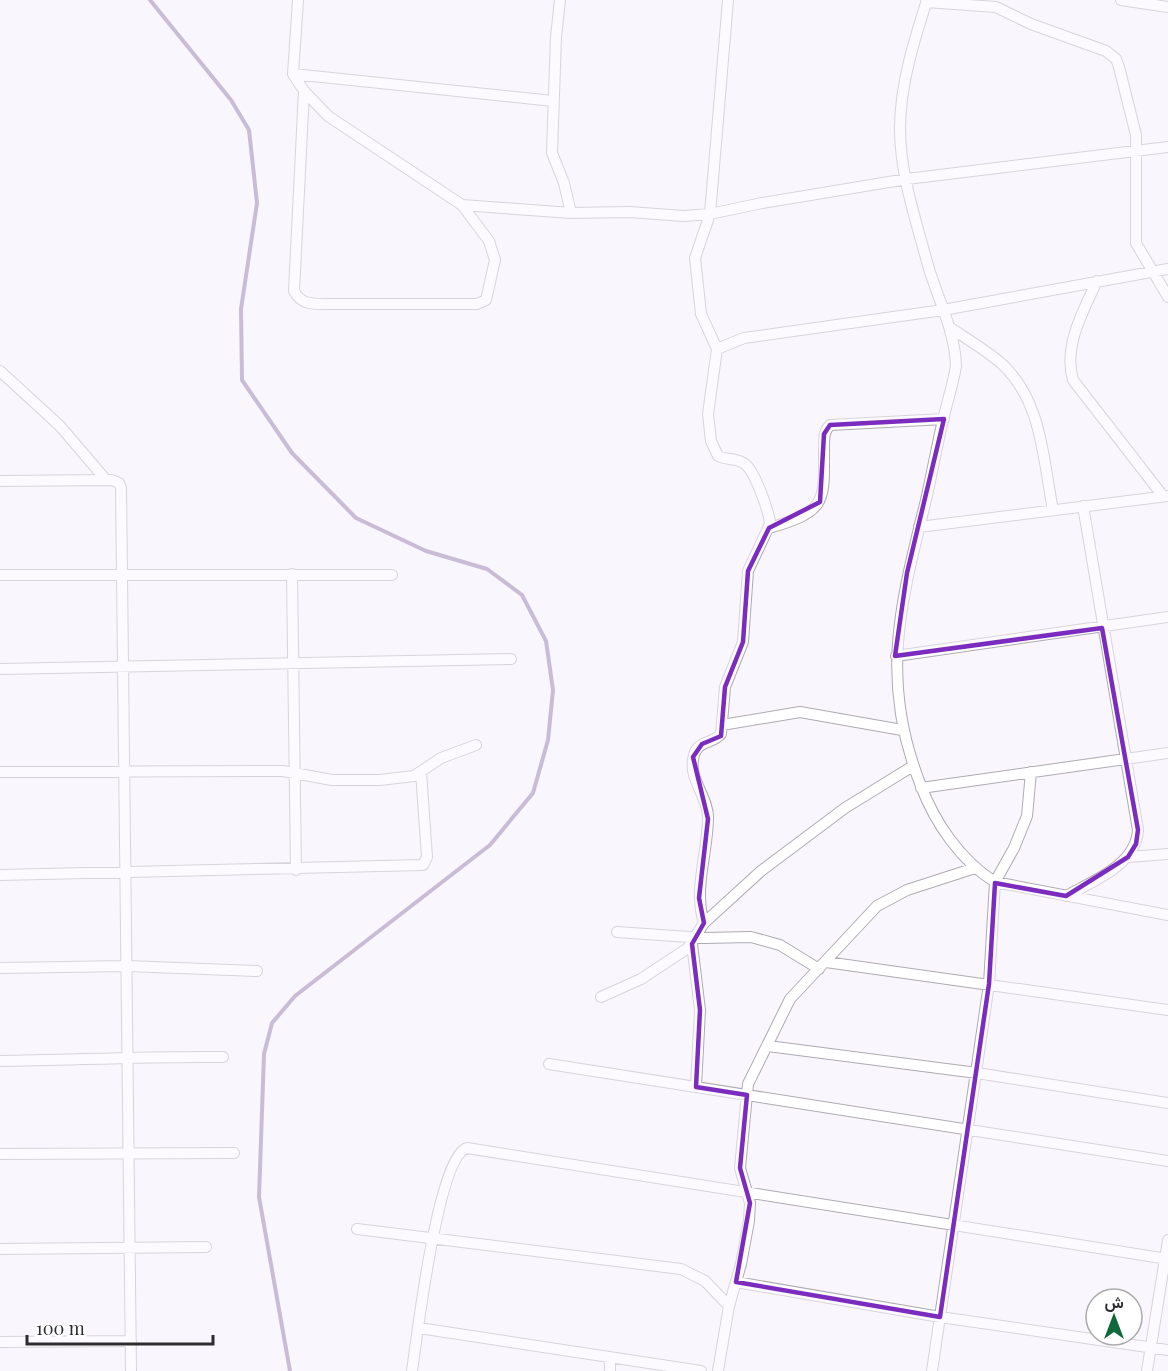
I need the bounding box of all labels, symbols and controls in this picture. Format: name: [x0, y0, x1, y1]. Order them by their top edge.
north arrow: [1084, 1287, 1144, 1347]
text: ش: [1104, 1291, 1124, 1312]
scale bar: [27, 1308, 213, 1346]
text: 100 m: [36, 1316, 85, 1340]

